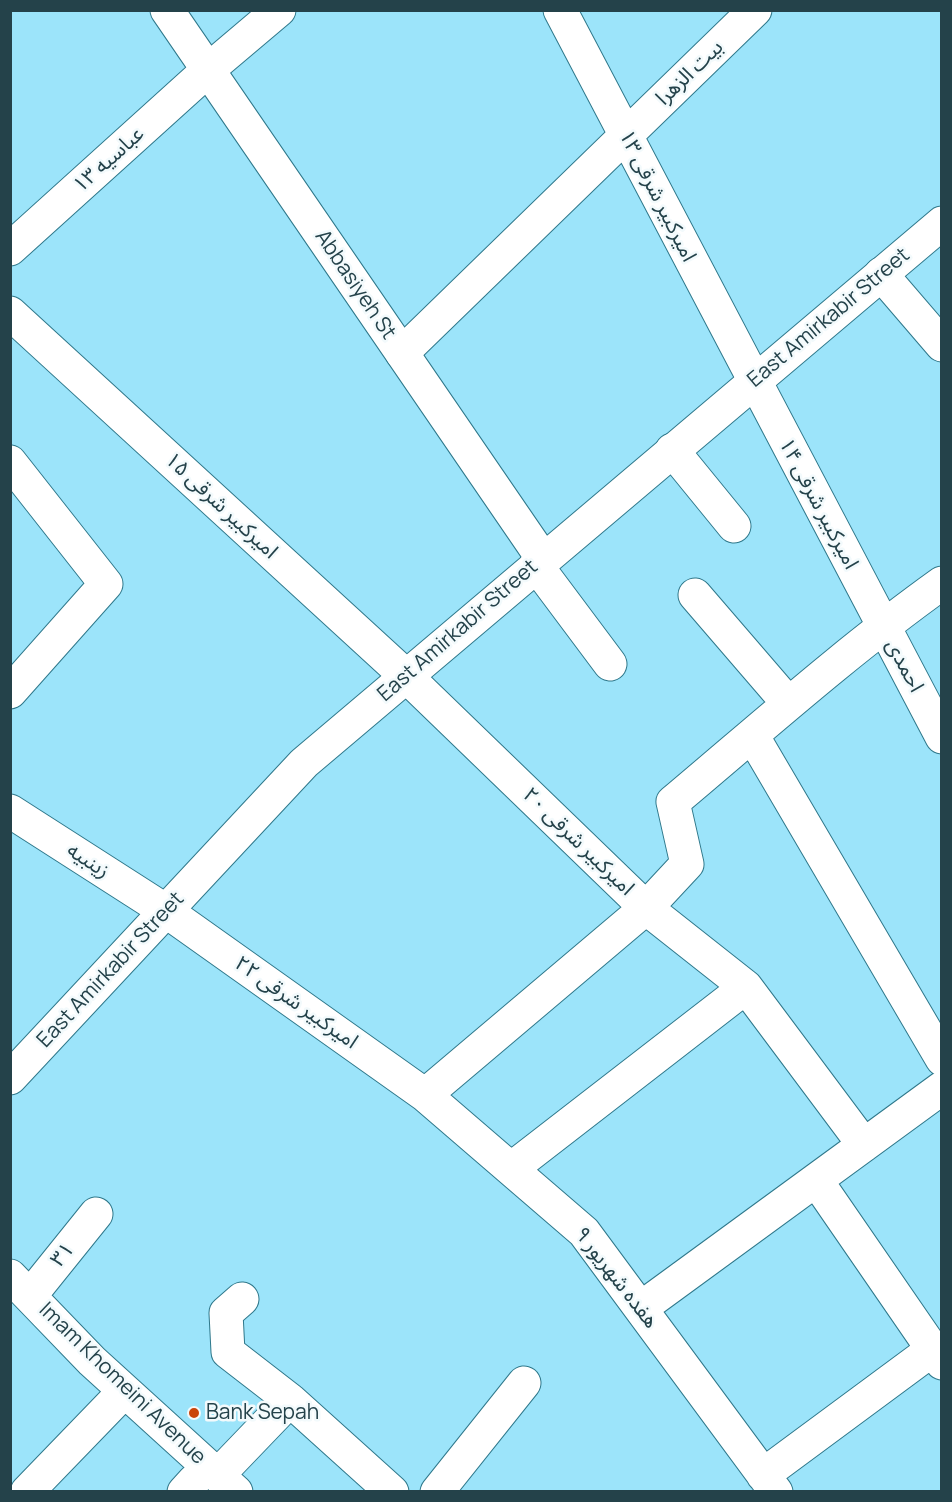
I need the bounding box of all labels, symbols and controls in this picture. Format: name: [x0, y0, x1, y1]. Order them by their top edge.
street label: بیت الزهرا: [651, 35, 729, 111]
street label: عباسیه ۱۳: [68, 122, 150, 198]
street label: امیرکبیر شرقی ۱۳: [613, 126, 701, 266]
street label: Abbasiyeh St: [309, 225, 401, 345]
street label: East Amirkabir Street: [743, 243, 915, 393]
street label: امیرکبیر شرقی ۱۴: [773, 434, 863, 574]
street label: امیرکبیر شرقی ۱۵: [159, 447, 283, 565]
street label: East Amirkabir Street: [373, 555, 543, 707]
street label: احمدی: [880, 635, 928, 697]
street label: امیرکبیر شرقی ۲۰: [517, 783, 639, 901]
street label: زینبیه: [62, 838, 114, 884]
street label: East Amirkabir Street: [32, 887, 190, 1053]
street label: امیرکبیر شرقی ۲۲: [229, 951, 363, 1055]
street label: هفده شهریور ۹: [569, 1222, 663, 1334]
street label: ۳۱: [46, 1238, 80, 1272]
street label: Imam Khomeini Avenue: [33, 1298, 211, 1470]
place label: Bank Sepah: [206, 1400, 319, 1426]
marker: Bank Sepah: [187, 1406, 201, 1420]

